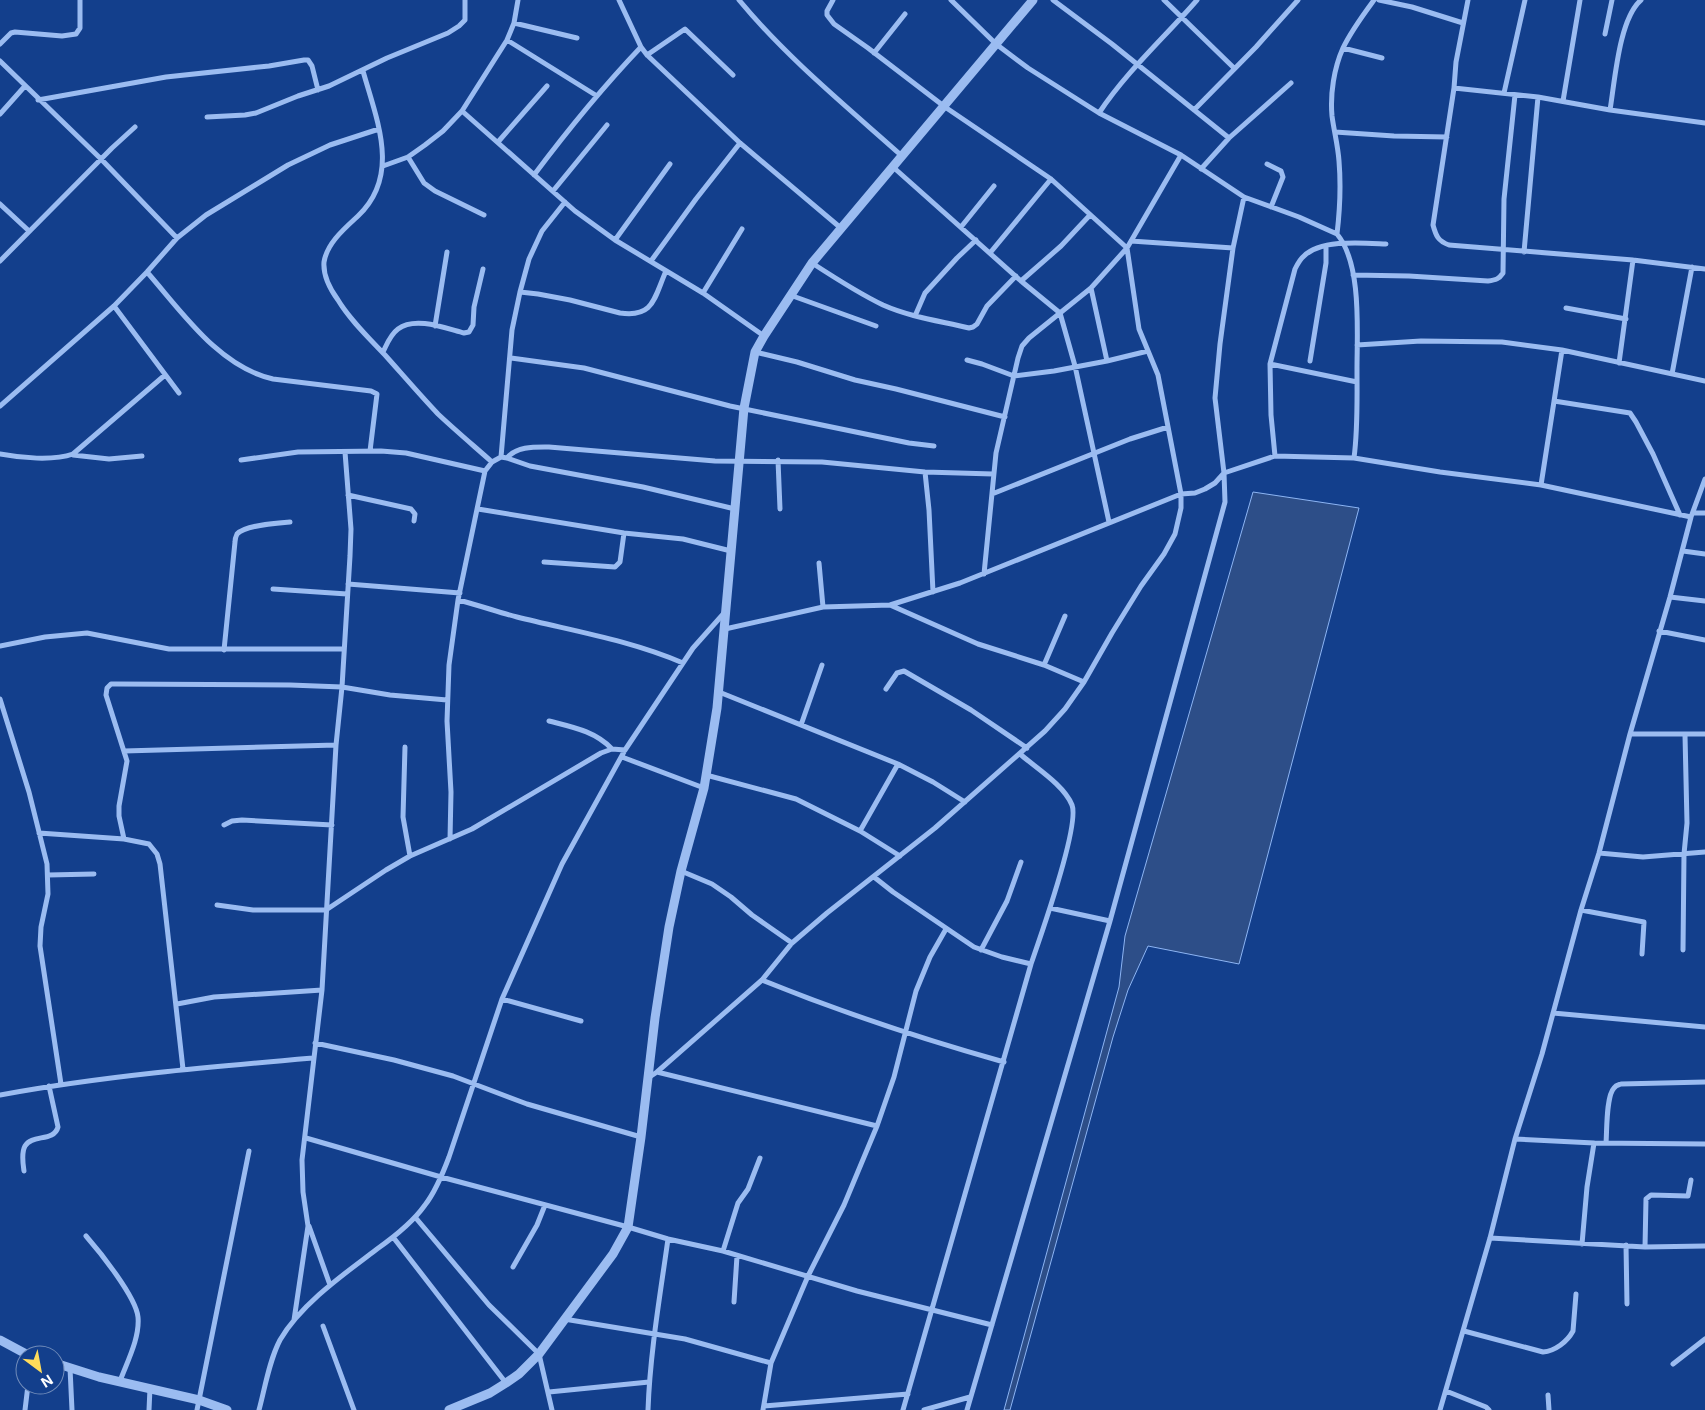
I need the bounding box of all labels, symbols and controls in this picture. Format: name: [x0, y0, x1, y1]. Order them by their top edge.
north arrow: [15, 1345, 65, 1395]
text: N: [38, 1371, 56, 1391]

